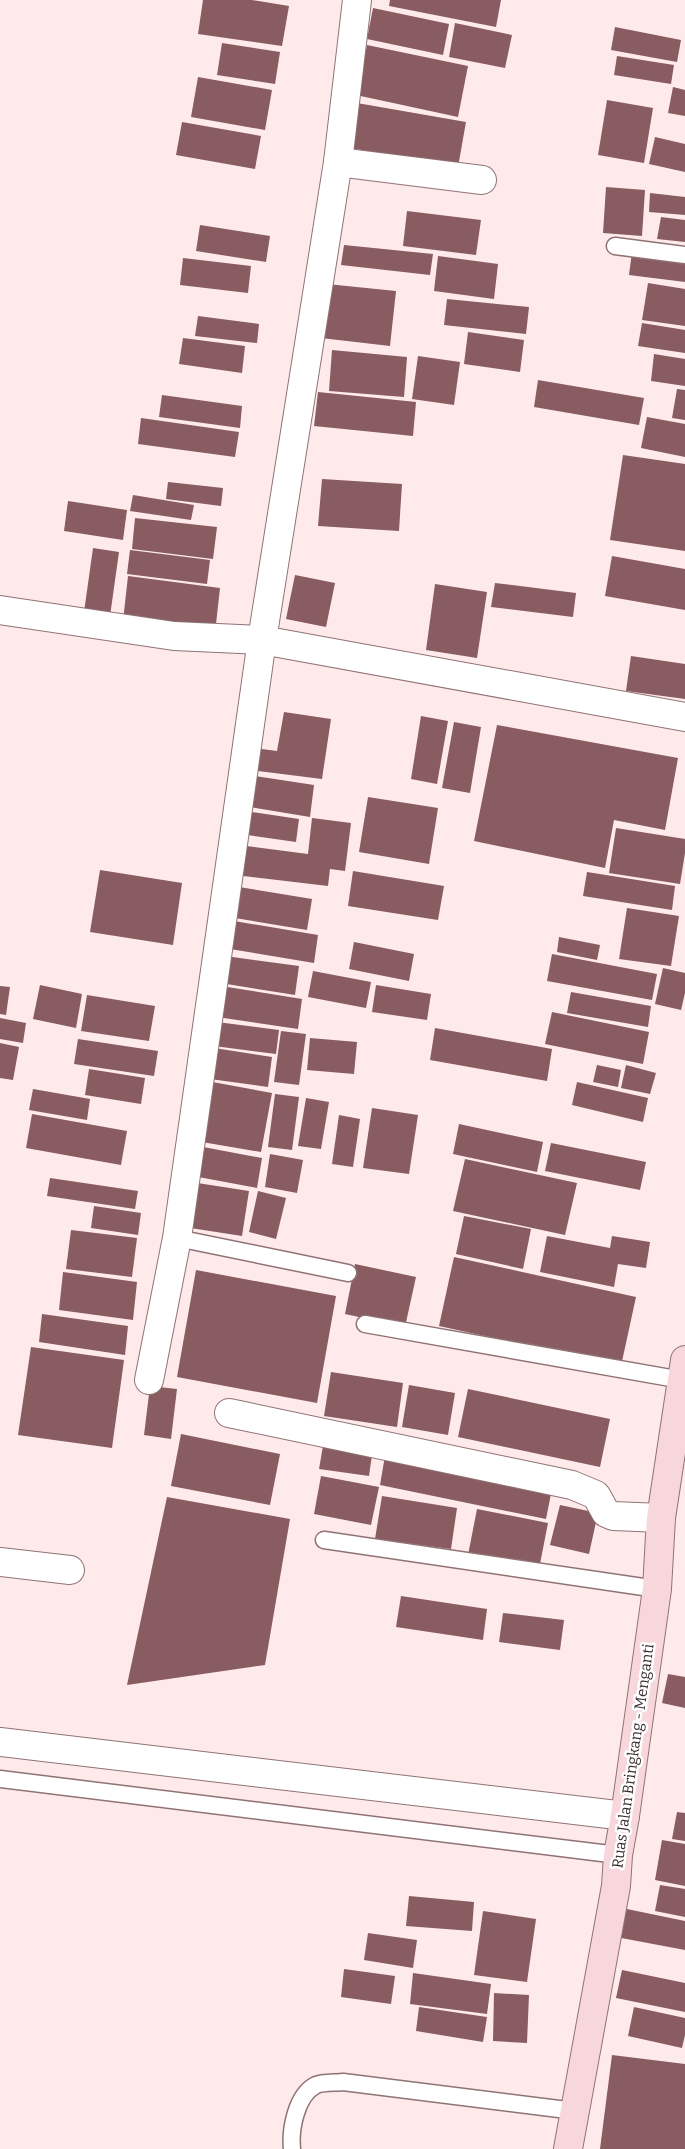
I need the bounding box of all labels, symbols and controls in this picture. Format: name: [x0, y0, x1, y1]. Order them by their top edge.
street label: Ruas Jalan Bringkang - Menganti: [608, 1642, 658, 1869]

